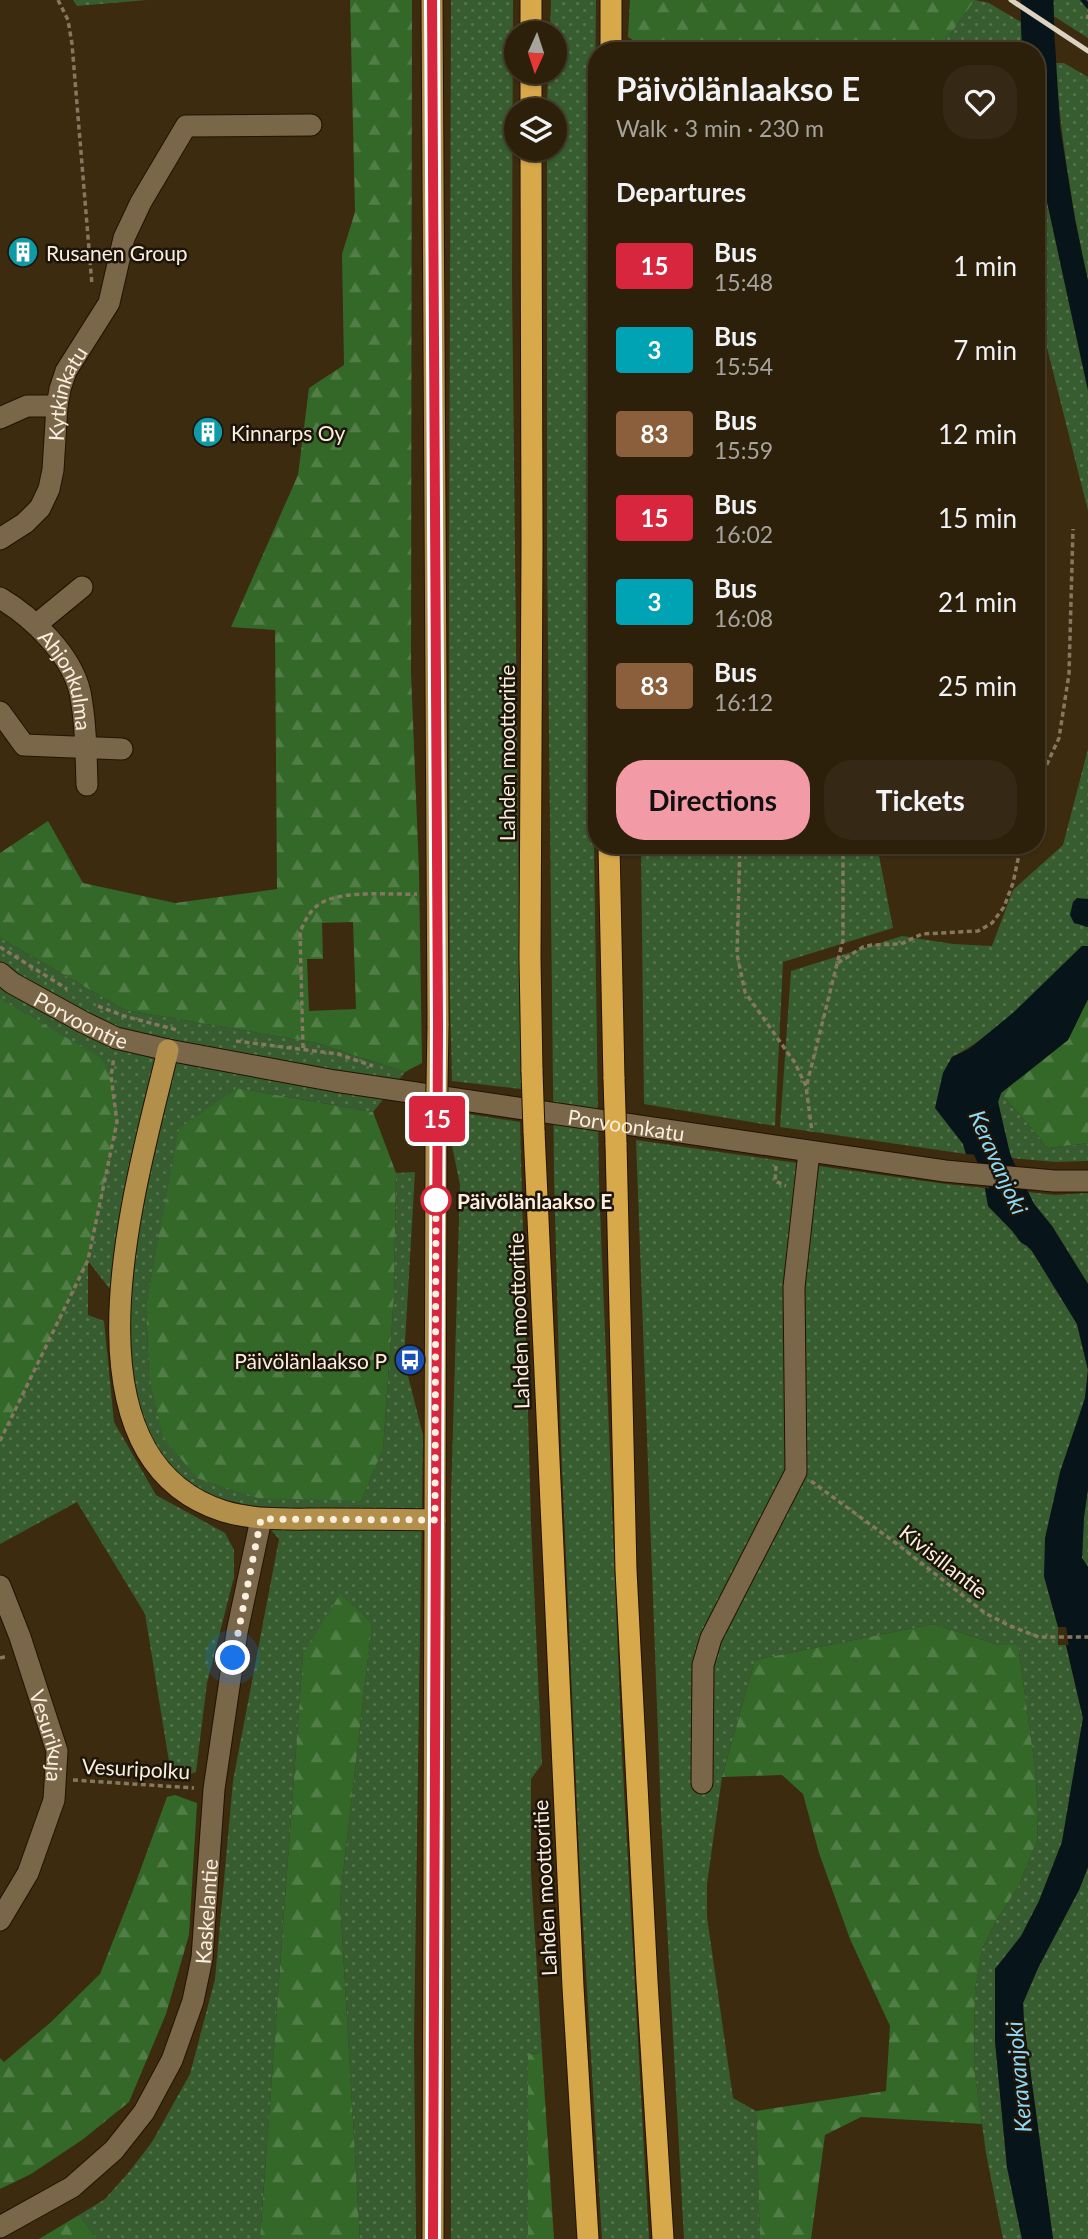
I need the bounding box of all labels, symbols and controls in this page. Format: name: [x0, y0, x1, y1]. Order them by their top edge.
north arrow: [504, 21, 567, 84]
map controls: [504, 21, 567, 161]
button: heart: [943, 65, 1017, 139]
text: Päivölänlaakso E: [616, 68, 860, 108]
button: layers: [504, 98, 567, 161]
text: Walk · 3 min · 230 m: [616, 114, 824, 142]
text: Departures: [616, 176, 746, 208]
building icon: Rusanen Group: [6, 235, 40, 269]
text: Bus: [714, 236, 757, 268]
place label: Rusanen Group: [46, 240, 188, 265]
text: 1 min: [953, 250, 1017, 282]
text: 15: [641, 251, 668, 280]
text: 15:48: [714, 268, 773, 296]
text: Bus: [714, 320, 757, 352]
text: 7 min: [953, 334, 1017, 366]
text: 3: [648, 335, 661, 364]
street label: Kytkinkatu: [42, 341, 91, 442]
text: 15:54: [714, 352, 773, 380]
text: Bus: [714, 404, 757, 436]
building icon: Kinnarps Oy: [191, 415, 225, 449]
text: 12 min: [938, 418, 1017, 450]
text: 83: [641, 419, 668, 448]
place label: Kinnarps Oy: [231, 420, 345, 445]
text: 15:59: [714, 436, 773, 464]
text: Bus: [714, 488, 757, 520]
text: 15 min: [938, 502, 1017, 534]
text: 15: [641, 503, 668, 532]
text: 16:02: [714, 520, 773, 548]
text: Bus: [714, 572, 757, 604]
text: 21 min: [938, 586, 1017, 618]
text: 3: [648, 587, 661, 616]
text: 16:08: [714, 604, 773, 632]
street label: Ahjonkulma: [34, 624, 97, 731]
text: Bus: [714, 656, 757, 688]
street label: Lahden moottoritie: [494, 665, 519, 841]
text: 25 min: [938, 670, 1017, 702]
text: 83: [641, 671, 668, 700]
text: 16:12: [714, 688, 773, 716]
button: Directions: [616, 760, 810, 840]
button: Tickets: [824, 760, 1017, 840]
street label: Porvoontie: [30, 985, 130, 1053]
line badge: 15: [406, 1096, 468, 1142]
street label: Porvoonkatu: [566, 1103, 687, 1145]
text: 15: [423, 1104, 451, 1133]
water label: Keravanjoki: [964, 1105, 1034, 1219]
marker: Päivölänlaakso E: [421, 1185, 451, 1215]
place label: Päivölänlaakso E: [457, 1188, 612, 1213]
street label: Lahden moottoritie: [502, 1232, 534, 1410]
bus stop icon: Päivölänlaakso P: [393, 1343, 427, 1377]
place label: Päivölänlaakso P: [234, 1348, 387, 1373]
street label: Kivisillantie: [895, 1519, 993, 1603]
your location: [215, 1640, 250, 1675]
street label: Vesurikuja: [25, 1686, 70, 1783]
street label: Vesuripolku: [81, 1753, 191, 1783]
street label: Lahden moottoritie: [527, 1799, 561, 1977]
street label: Kaskelantie: [189, 1858, 222, 1965]
water label: Keravanjoki: [999, 2020, 1037, 2134]

